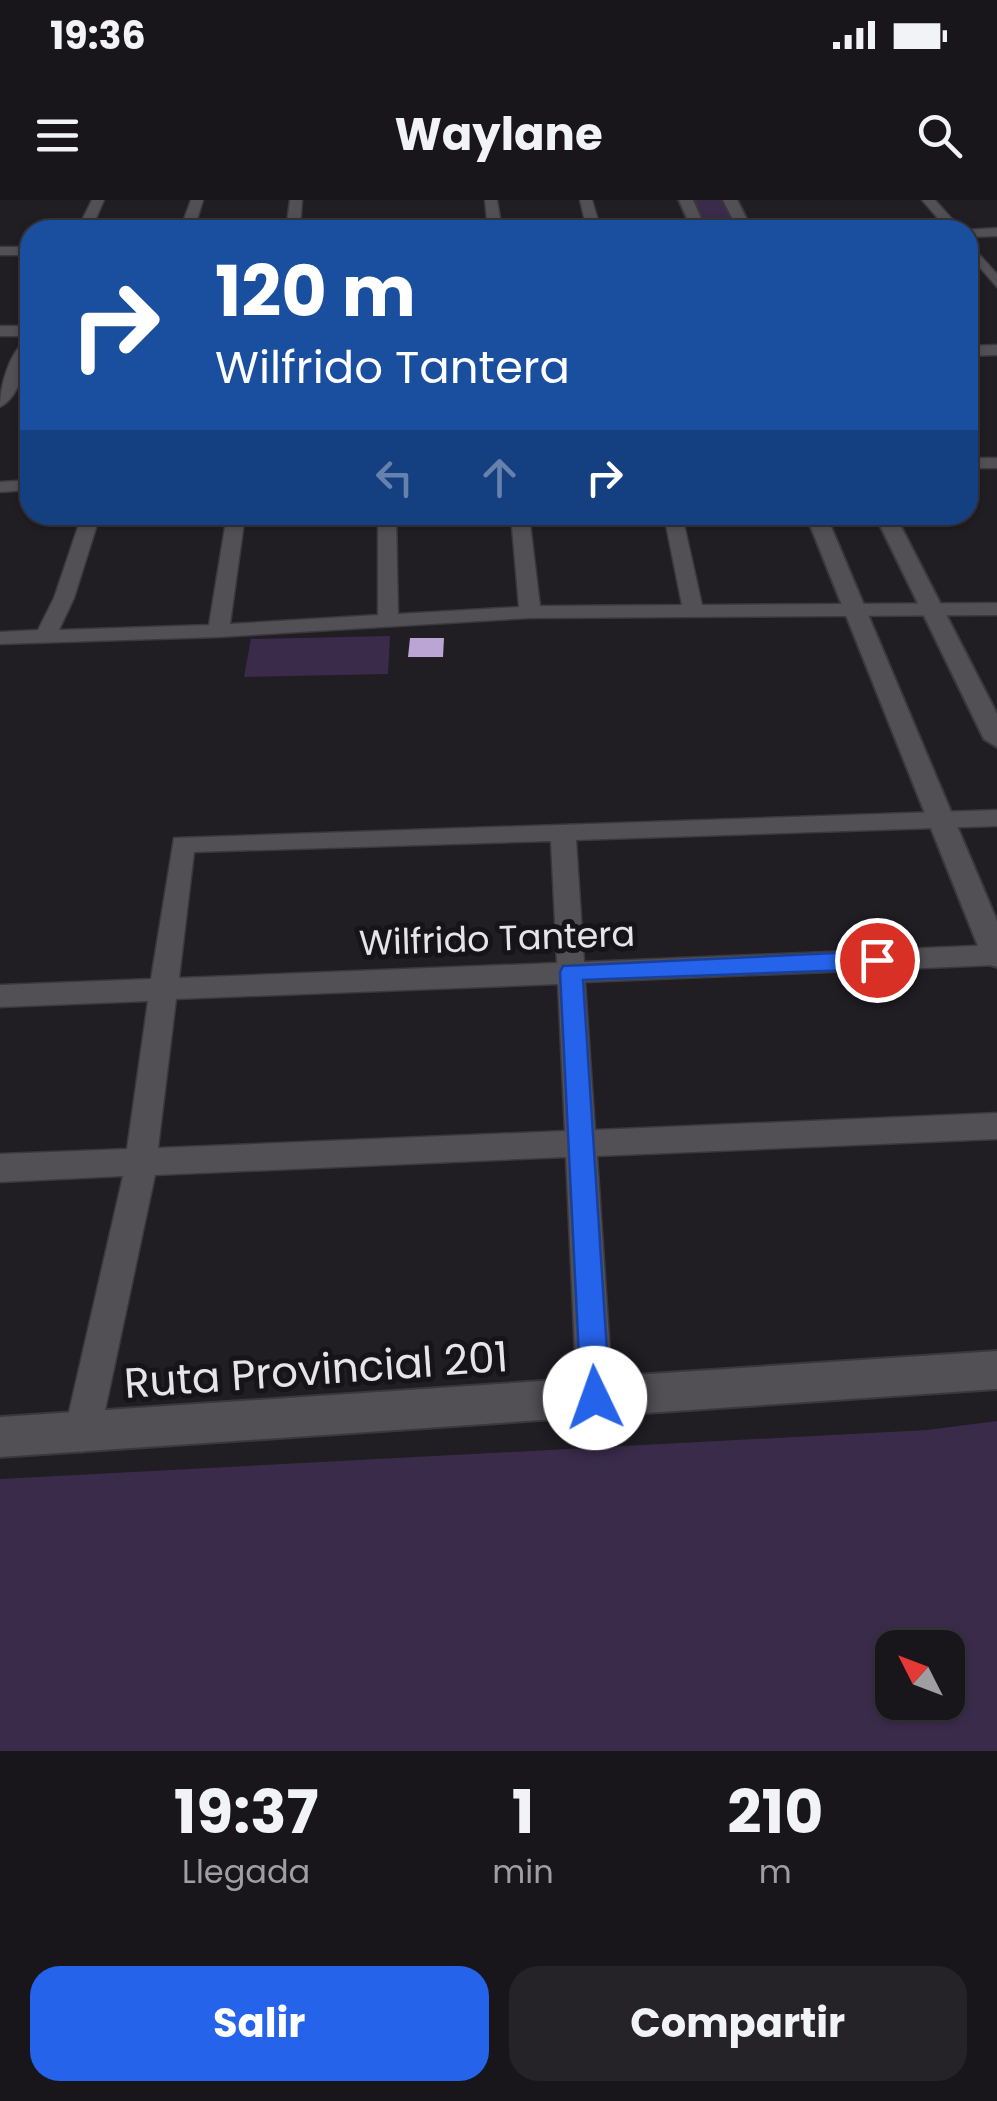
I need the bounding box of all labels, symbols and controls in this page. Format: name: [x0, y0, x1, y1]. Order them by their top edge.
text: 19:36: [50, 9, 146, 62]
text: Waylane: [394, 103, 603, 166]
icon: menu: [30, 108, 85, 163]
icon: search: [912, 108, 967, 163]
text: 120 m: [215, 242, 416, 341]
icon: right: [50, 260, 180, 390]
text: Wilfrido Tantera: [215, 336, 570, 399]
icon: left: [367, 450, 422, 505]
icon: ahead: [472, 450, 527, 505]
icon: right: [577, 450, 632, 505]
street label: Wilfrido Tantera: [358, 909, 636, 967]
pin: [835, 918, 920, 1003]
icon: arrive: [850, 933, 905, 988]
street label: Ruta Provincial 201: [122, 1327, 510, 1413]
position arrow: [543, 1346, 647, 1450]
north arrow: [875, 1630, 965, 1720]
map controls: [875, 1630, 965, 1720]
text: 19:37: [174, 1770, 319, 1854]
text: 1: [512, 1770, 534, 1854]
text: 210: [727, 1770, 823, 1854]
text: Llegada: [182, 1849, 310, 1894]
text: min: [492, 1849, 554, 1894]
text: m: [759, 1849, 792, 1894]
button: Salir: [30, 1966, 489, 2081]
button: Compartir: [509, 1966, 967, 2081]

